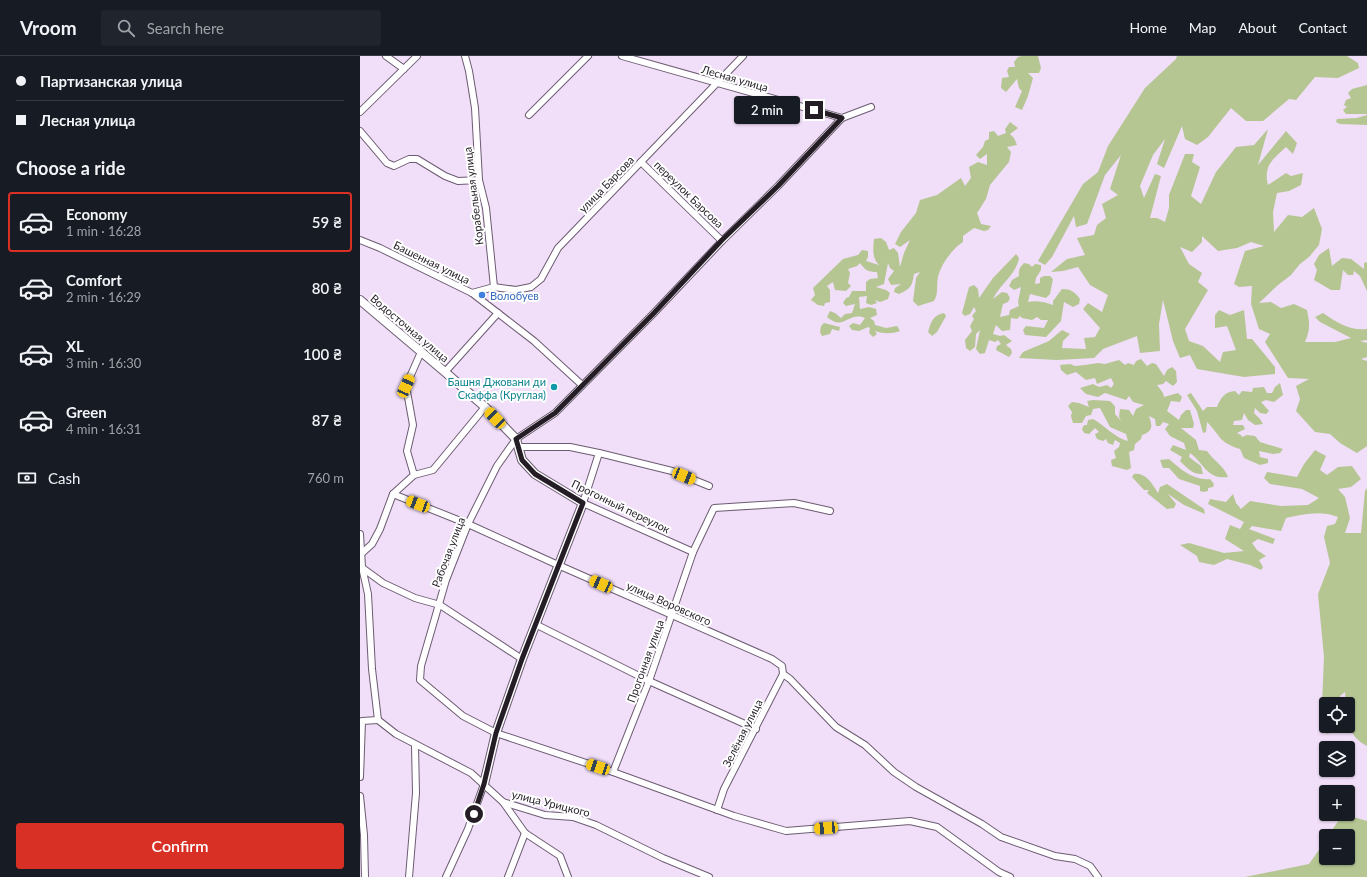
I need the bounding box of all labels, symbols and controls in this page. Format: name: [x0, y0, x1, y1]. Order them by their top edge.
search box: [101, 10, 381, 46]
text: Vroom: [20, 16, 77, 39]
icon: search: [115, 17, 137, 39]
text: Search here: [147, 19, 224, 37]
text: Home: [1129, 19, 1167, 36]
text: Map: [1189, 19, 1216, 36]
text: About: [1238, 19, 1276, 36]
text: Contact: [1298, 19, 1347, 36]
street label: Лесная улица: [699, 62, 770, 94]
text: Партизанская улица: [40, 72, 182, 90]
callout: 2 min: [734, 96, 800, 124]
route end: [805, 101, 823, 119]
text: 2 min: [751, 102, 783, 118]
text: Лесная улица: [40, 111, 135, 129]
street label: Корабельная улица: [461, 146, 485, 246]
street label: улица Барсова: [576, 153, 636, 215]
text: Choose a ride: [16, 157, 125, 179]
street label: переулок Барсова: [652, 158, 726, 230]
icon: car: [18, 204, 54, 240]
text: Economy: [66, 205, 127, 223]
text: 59 ₴: [312, 213, 342, 231]
text: 1 min · 16:28: [66, 223, 141, 239]
street label: Башенная улица: [392, 238, 472, 286]
icon: car: [18, 270, 54, 306]
text: Comfort: [66, 271, 122, 289]
text: 80 ₴: [312, 279, 342, 297]
text: 2 min · 16:29: [66, 289, 141, 305]
place label: Волобуев: [490, 289, 539, 302]
marker: Волобуев: [477, 290, 487, 300]
street label: Водосточная улица: [368, 291, 452, 365]
icon: car: [18, 336, 54, 372]
text: XL: [66, 337, 84, 355]
text: 100 ₴: [303, 345, 342, 363]
text: 3 min · 16:30: [66, 355, 141, 371]
car: [396, 373, 416, 399]
place label: Башня Джовани ди Скаффа (Круглая): [448, 375, 546, 401]
marker: Башня Джовани ди Скаффа (Круглая): [549, 382, 559, 392]
icon: car: [18, 402, 54, 438]
text: Green: [66, 403, 107, 421]
car: [482, 405, 508, 431]
text: 87 ₴: [312, 411, 342, 429]
text: 4 min · 16:31: [66, 421, 141, 437]
car: [671, 466, 697, 486]
icon: cash: [16, 467, 38, 489]
text: Cash: [48, 469, 80, 487]
text: 760 m: [307, 470, 344, 486]
street label: Прогонный переулок: [570, 477, 673, 536]
car: [405, 494, 431, 514]
street label: Рабочая улица: [429, 515, 467, 589]
car: [588, 574, 614, 594]
street label: улица Воровского: [625, 578, 713, 628]
street label: Прогонная улица: [624, 618, 666, 704]
street label: Зелёная улица: [719, 697, 765, 769]
map controls: [1319, 697, 1355, 865]
button: locate: [1319, 697, 1355, 733]
button: layers: [1319, 741, 1355, 777]
car: [585, 758, 611, 776]
button: +: [1319, 785, 1355, 821]
street label: улица Урицкого: [510, 787, 592, 819]
route start: [465, 805, 483, 823]
car: [814, 821, 838, 835]
button: Confirm: [16, 823, 344, 869]
button: −: [1319, 829, 1355, 865]

